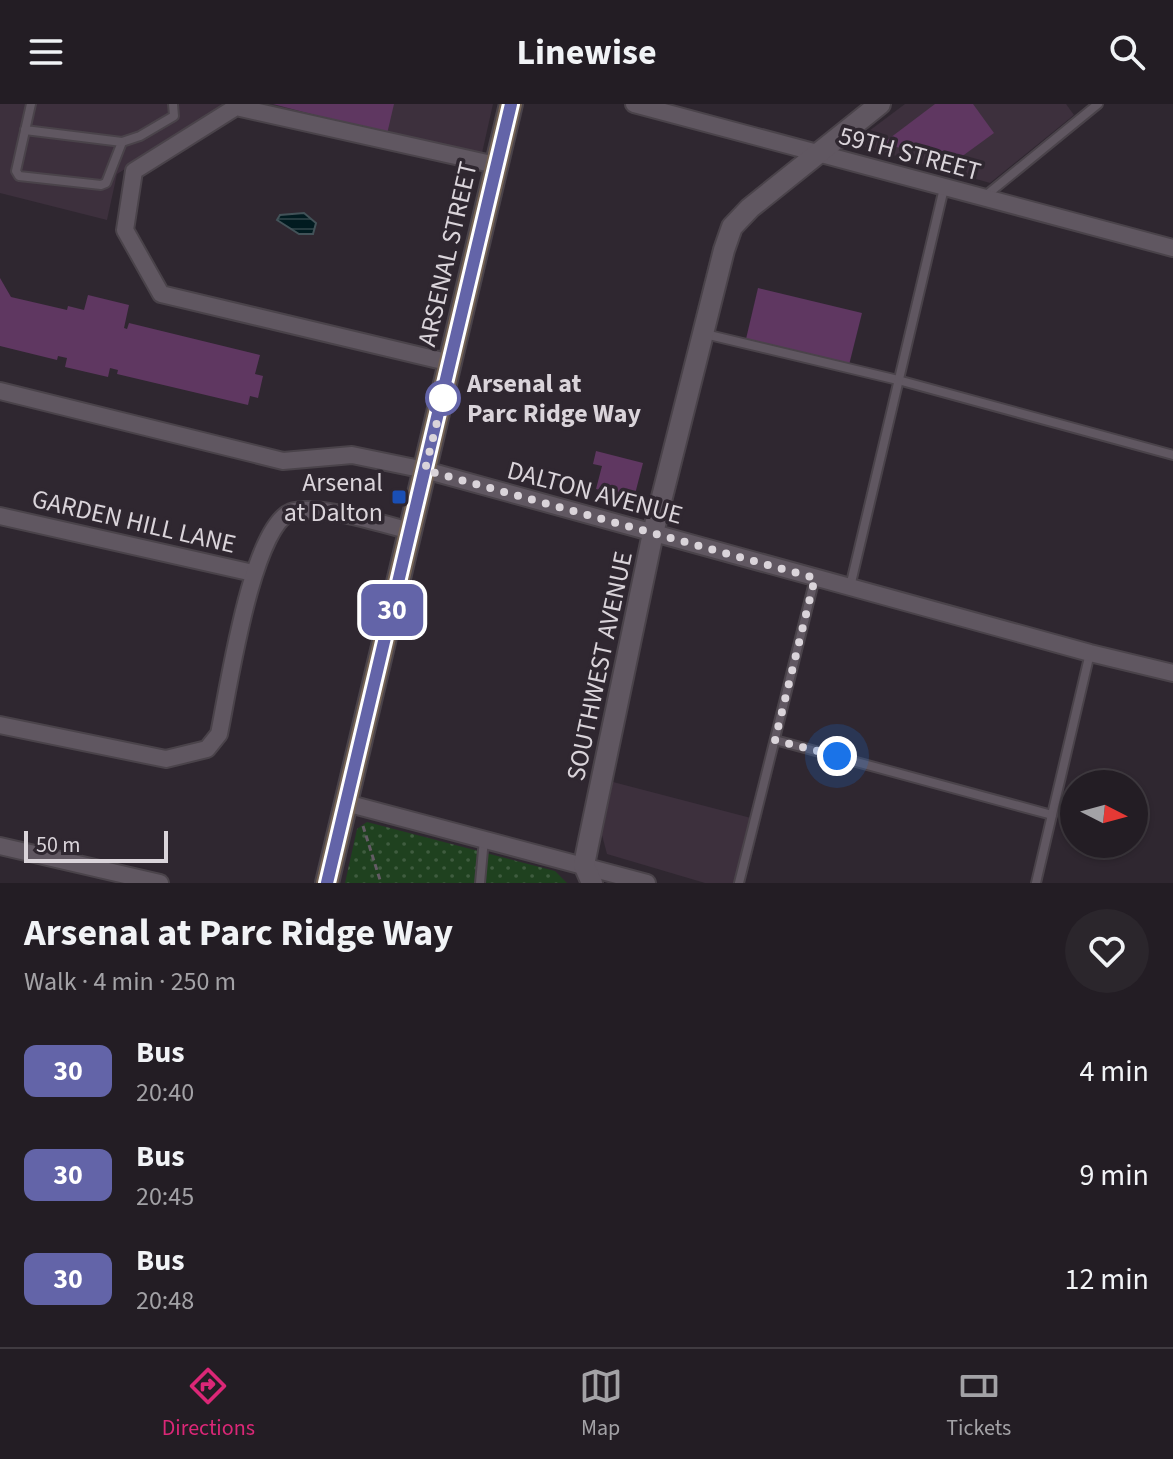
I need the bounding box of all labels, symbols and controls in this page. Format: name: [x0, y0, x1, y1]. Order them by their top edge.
text: Linewise: [516, 27, 657, 78]
icon: menu: [24, 30, 68, 74]
icon: search: [1105, 30, 1149, 74]
street label: 59TH STREET: [835, 117, 985, 190]
street label: ARSENAL STREET: [408, 158, 487, 350]
place label: Arsenal at Parc Ridge Way: [466, 365, 641, 432]
marker: Arsenal at Parc Ridge Way: [426, 381, 460, 415]
street label: DALTON AVENUE: [503, 451, 687, 534]
place label: Arsenal at Dalton: [284, 464, 383, 531]
street label: GARDEN HILL LANE: [28, 480, 239, 563]
marker: Arsenal at Dalton: [390, 488, 408, 506]
street label: SOUTHWEST AVENUE: [557, 548, 642, 784]
line badge: 30: [356, 584, 428, 636]
text: 30: [377, 590, 407, 630]
your location: [817, 736, 857, 776]
north arrow: [1060, 770, 1148, 858]
map controls: [1060, 770, 1148, 858]
scale bar: [24, 827, 168, 863]
text: 50 m: [36, 829, 81, 861]
text: Arsenal at Parc Ridge Way: [24, 906, 453, 960]
button: heart: [1065, 909, 1149, 993]
text: Walk · 4 min · 250 m: [24, 963, 236, 1000]
text: Bus: [136, 1031, 184, 1074]
text: 4 min: [1079, 1050, 1149, 1093]
text: 30: [53, 1051, 83, 1091]
text: 20:40: [136, 1074, 194, 1111]
text: Bus: [136, 1135, 184, 1178]
text: 9 min: [1079, 1154, 1149, 1197]
text: 30: [53, 1155, 83, 1195]
text: 20:45: [136, 1178, 194, 1215]
text: Bus: [136, 1239, 184, 1282]
text: 12 min: [1065, 1258, 1149, 1301]
text: 30: [53, 1259, 83, 1299]
text: 20:48: [136, 1282, 194, 1319]
tab: Directions: [162, 1364, 255, 1444]
tab: Map: [579, 1364, 623, 1444]
tab: Tickets: [946, 1364, 1011, 1444]

